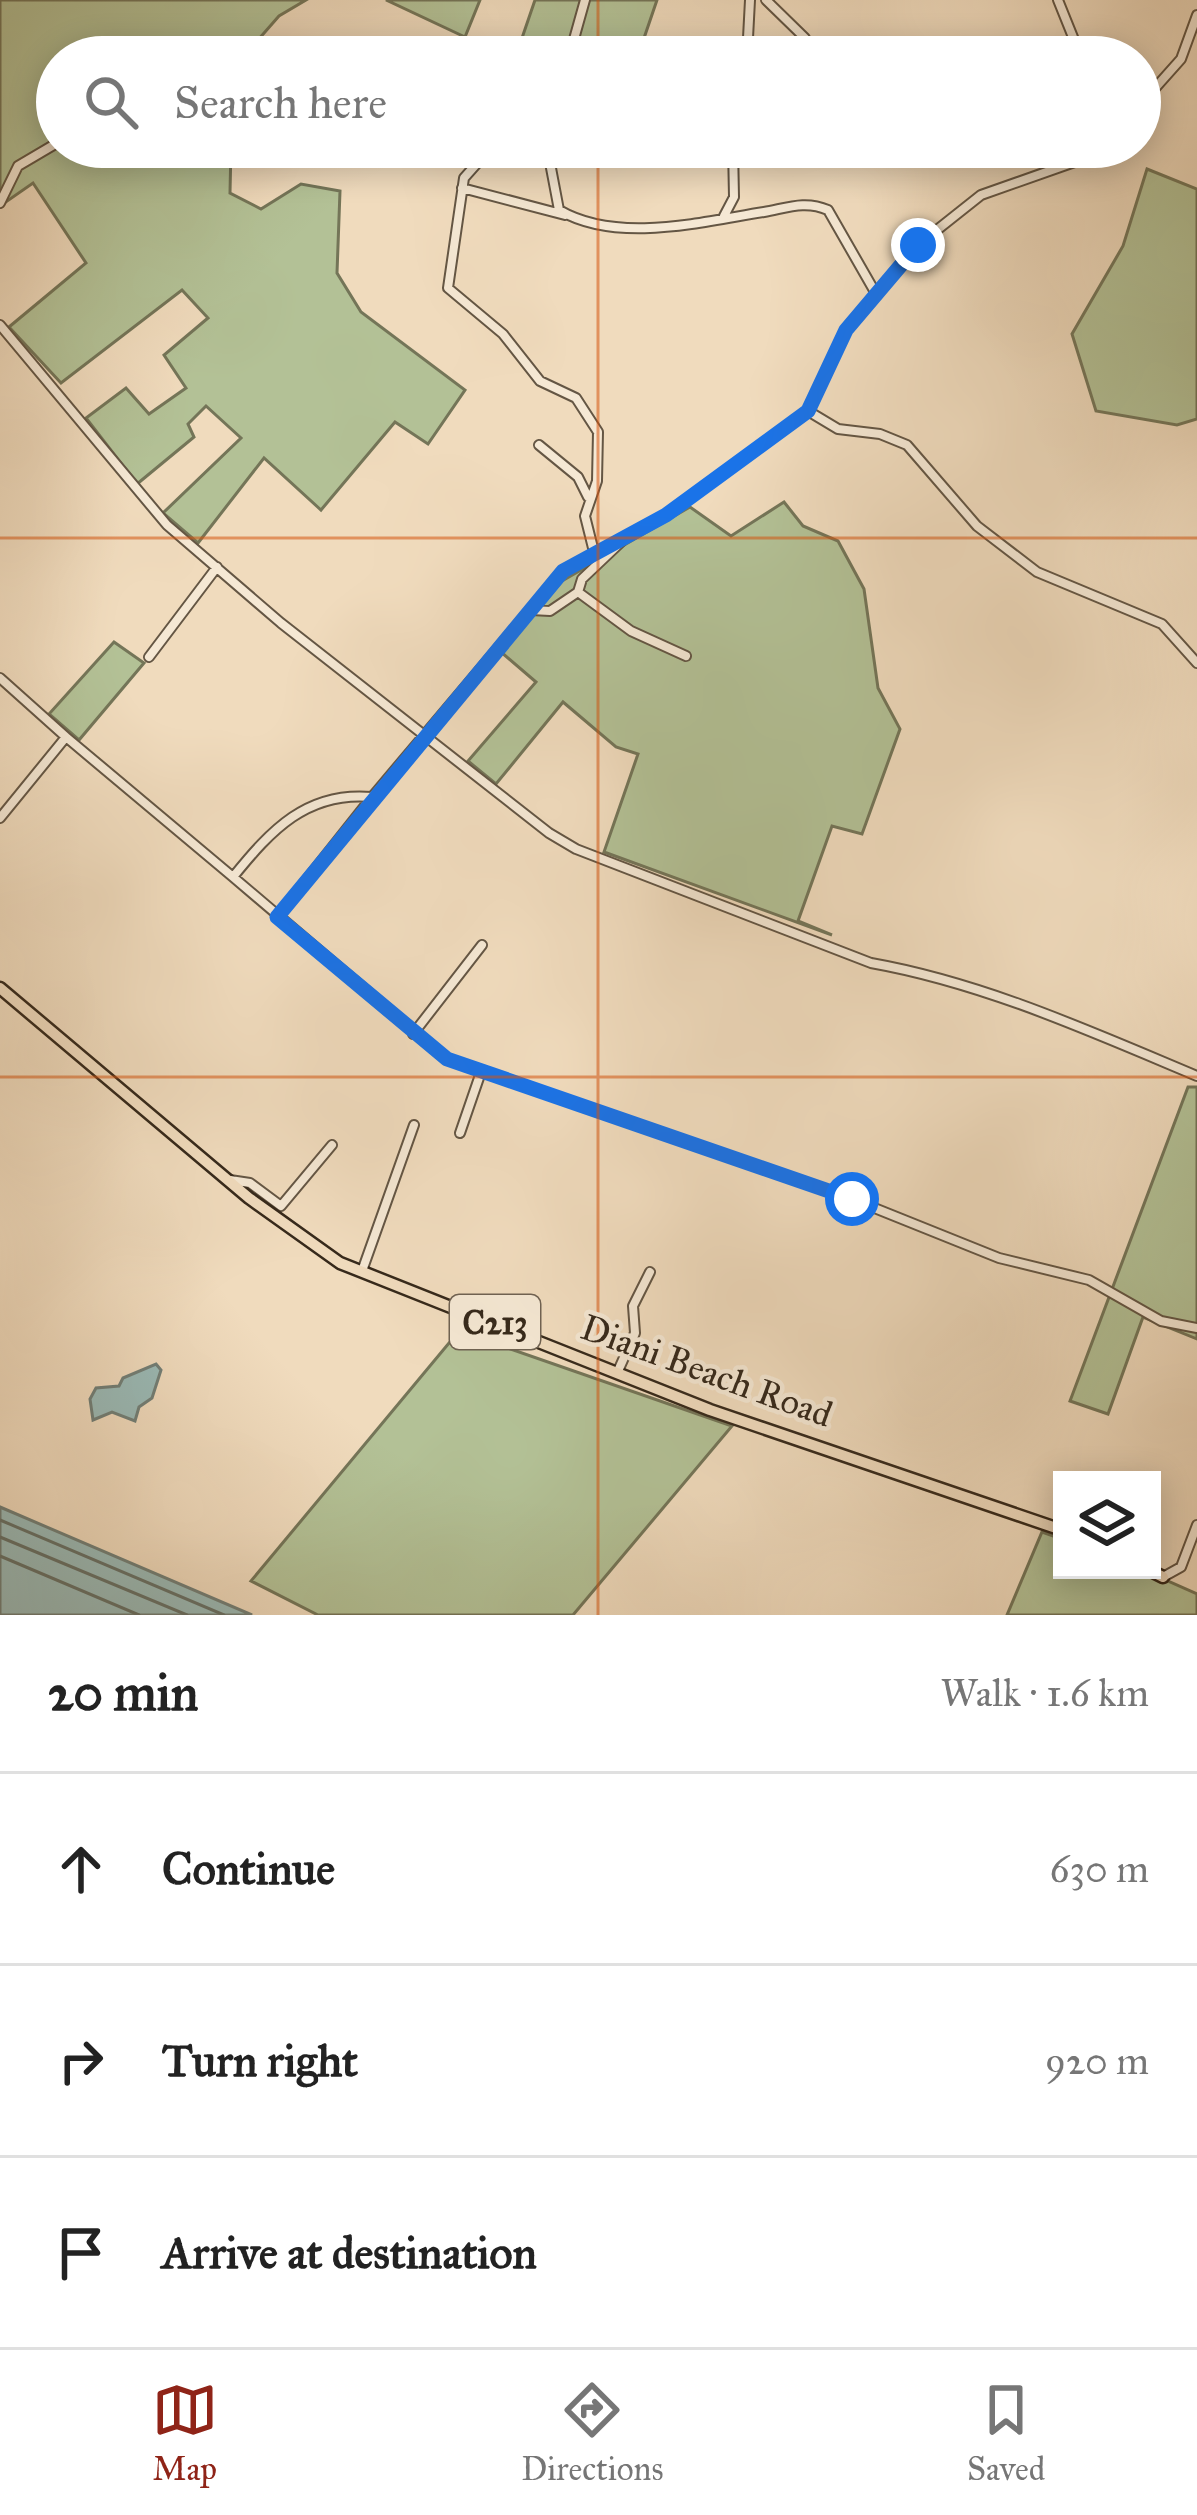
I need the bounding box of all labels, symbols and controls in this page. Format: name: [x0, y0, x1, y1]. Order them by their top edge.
search box: [36, 36, 1161, 168]
icon: search: [78, 69, 144, 135]
text: Search here: [174, 75, 387, 130]
route end: [891, 218, 945, 272]
route start: [825, 1172, 879, 1226]
road number: C213: [450, 1295, 540, 1349]
street label: Diani Beach Road: [575, 1305, 838, 1437]
map controls: [1053, 1471, 1161, 1579]
button: layers: [1053, 1471, 1161, 1579]
text: 20 min: [48, 1662, 198, 1724]
text: Walk · 1.6 km: [941, 1669, 1149, 1717]
icon: ahead: [48, 1836, 114, 1902]
text: Continue: [162, 1841, 335, 1896]
text: 630 m: [1050, 1845, 1149, 1893]
icon: right: [48, 2028, 114, 2094]
text: Turn right: [162, 2033, 358, 2088]
text: 920 m: [1045, 2037, 1149, 2085]
icon: arrive: [48, 2220, 114, 2286]
text: Arrive at destination: [162, 2225, 537, 2280]
tab: Map: [152, 2377, 218, 2489]
tab: Directions: [521, 2377, 663, 2489]
tab: Saved: [967, 2377, 1045, 2489]

